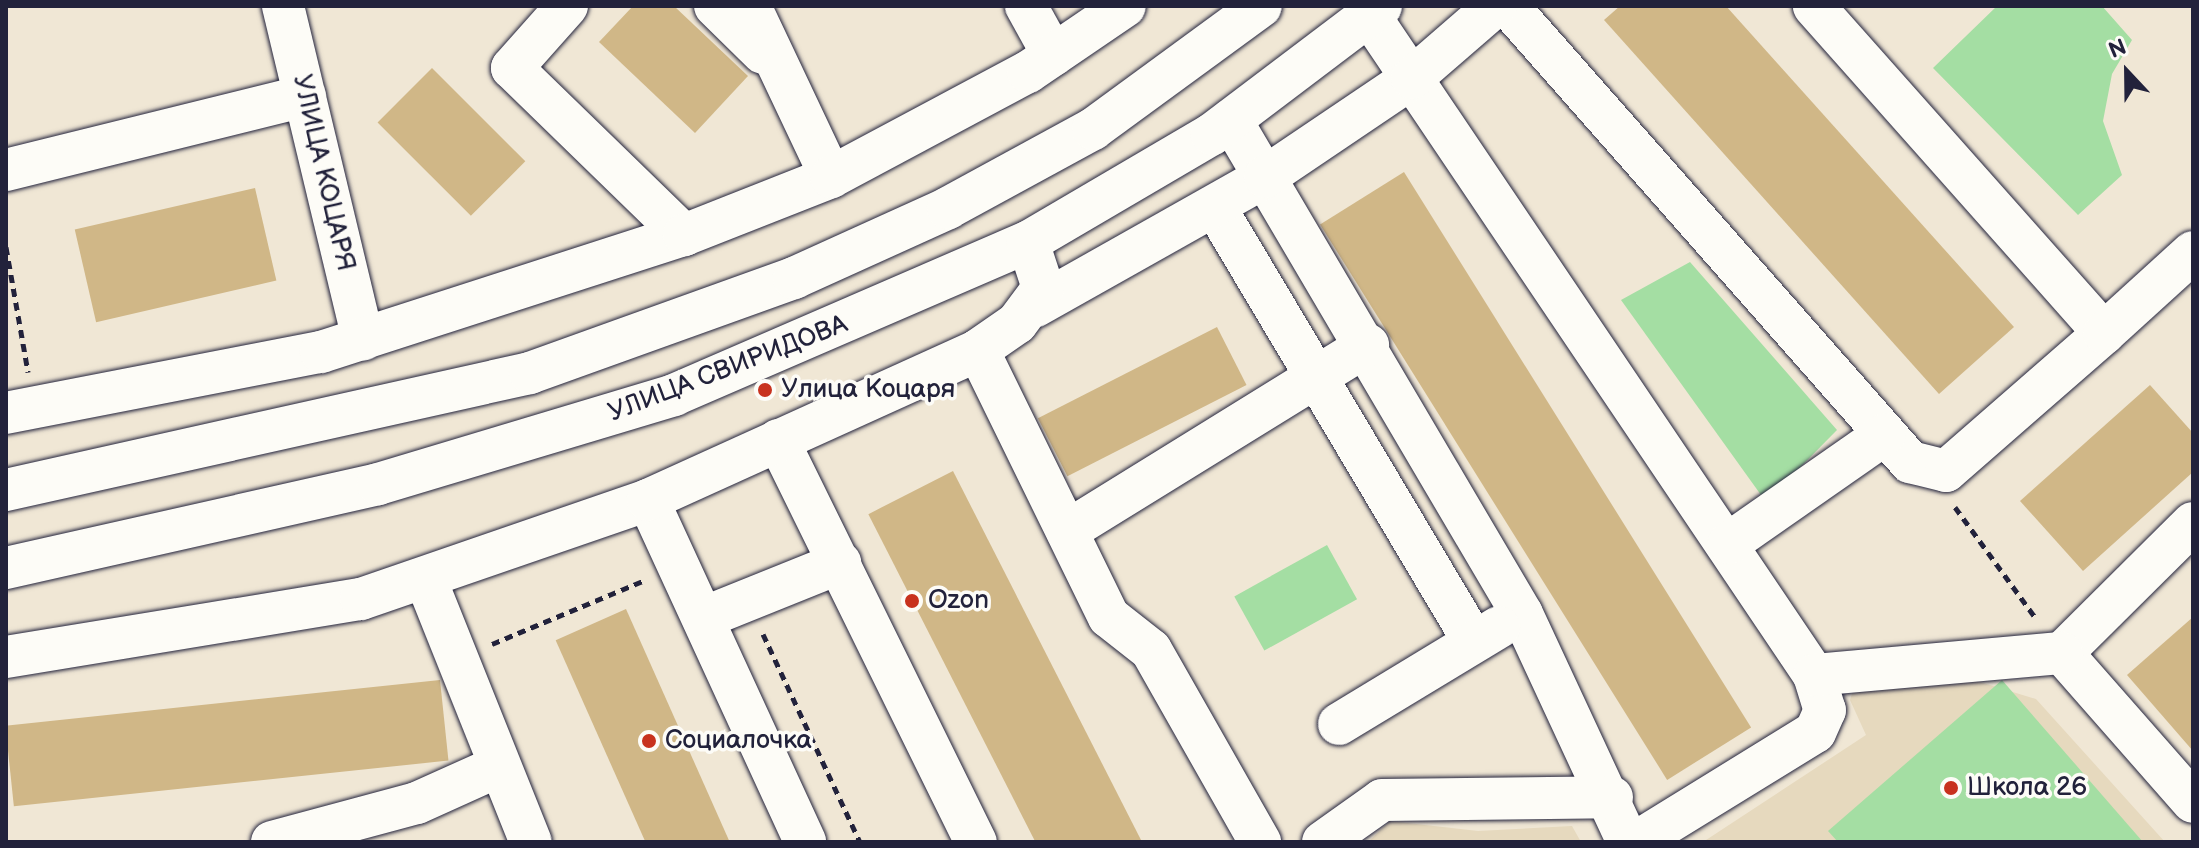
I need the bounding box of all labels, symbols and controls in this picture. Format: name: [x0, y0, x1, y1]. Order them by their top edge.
north arrow: [2087, 32, 2167, 112]
text: N: [2105, 34, 2131, 65]
street label: УЛИЦА КОЦАРЯ: [285, 72, 361, 274]
street label: УЛИЦА СВИРИДОВА: [604, 309, 852, 429]
place label: Улица Коцаря: [781, 374, 955, 406]
marker: Улица Коцаря: [756, 381, 774, 399]
place label: Ozon: [928, 585, 989, 617]
marker: Ozon: [903, 592, 921, 610]
place label: Социалочка: [665, 725, 812, 757]
marker: Социалочка: [640, 732, 658, 750]
place label: Школа 26: [1967, 772, 2087, 804]
marker: Школа 26: [1942, 779, 1960, 797]

